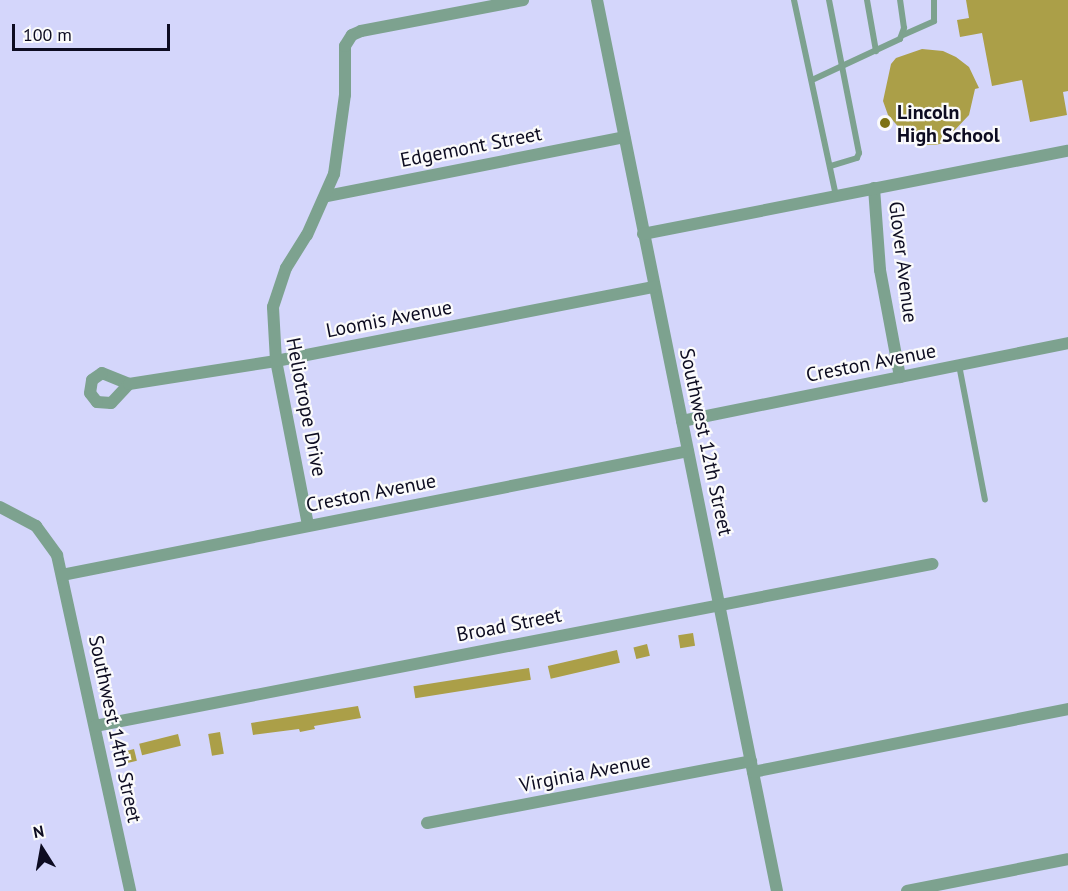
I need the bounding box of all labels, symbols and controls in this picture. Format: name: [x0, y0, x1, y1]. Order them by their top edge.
scale bar: [15, 12, 172, 50]
text: 100 m: [23, 23, 72, 46]
place label: Lincoln High School: [897, 100, 1000, 147]
marker: Lincoln High School: [878, 116, 892, 130]
street label: Edgemont Street: [398, 122, 544, 172]
street label: Glover Avenue: [884, 200, 922, 324]
street label: Loomis Avenue: [324, 295, 454, 343]
street label: Heliotrope Drive: [281, 336, 331, 478]
street label: Creston Avenue: [804, 339, 938, 387]
street label: Southwest 12th Street: [674, 346, 738, 538]
street label: Creston Avenue: [304, 469, 438, 517]
street label: Broad Street: [455, 603, 563, 647]
street label: Southwest 14th Street: [83, 633, 147, 825]
street label: Virginia Avenue: [517, 748, 653, 798]
north arrow: [12, 819, 72, 879]
text: N: [31, 821, 46, 842]

